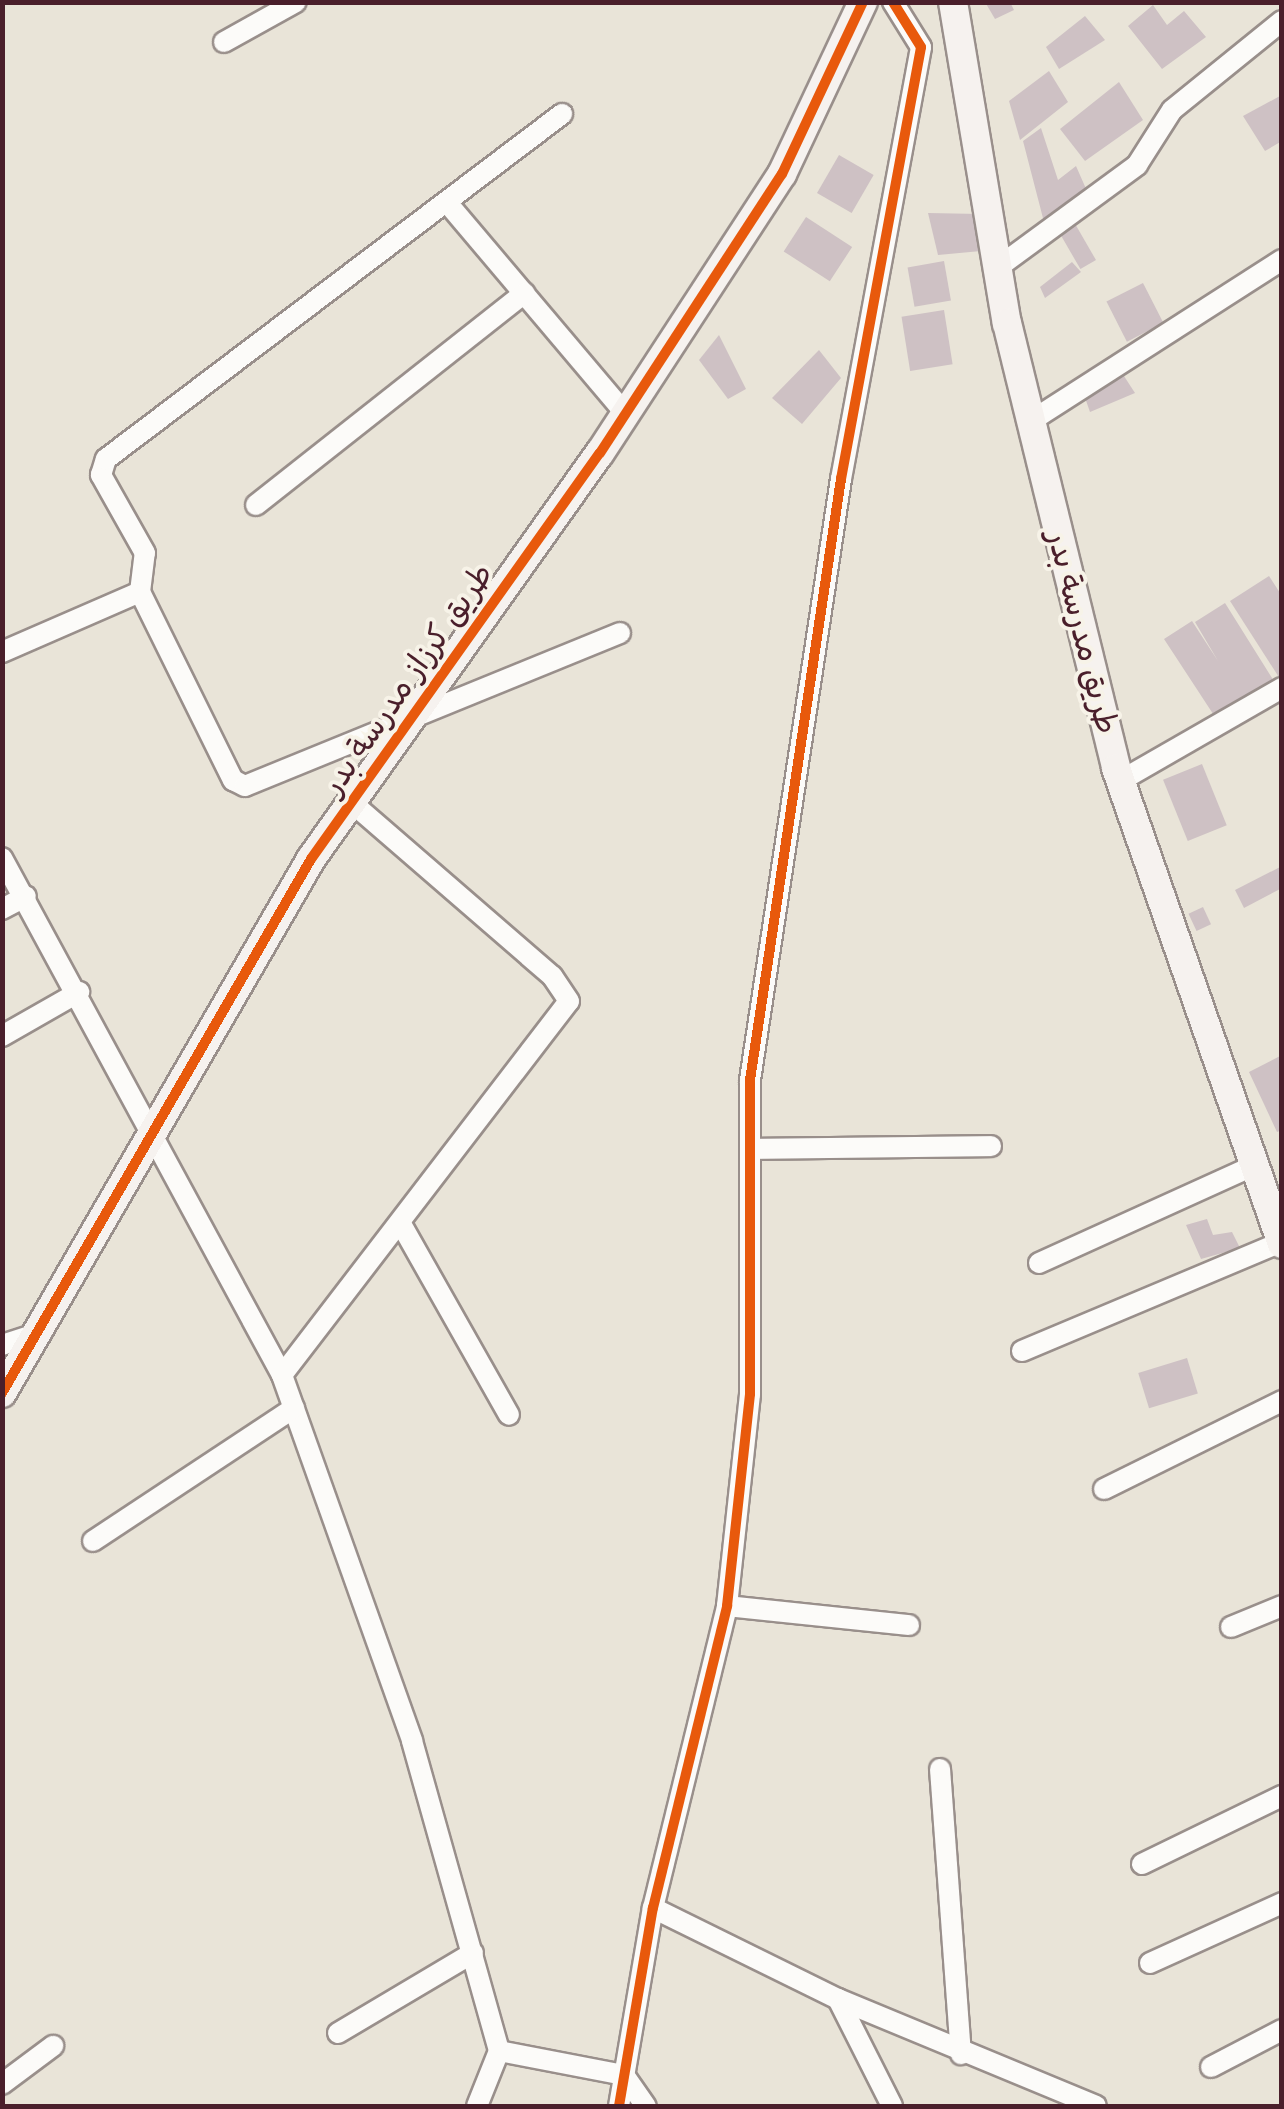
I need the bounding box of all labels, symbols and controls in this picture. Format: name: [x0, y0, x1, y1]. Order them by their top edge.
street label: طريق مدرسة بدر: [1039, 526, 1127, 738]
street label: طريق كرزاز مدرسة بدر: [313, 556, 501, 802]

